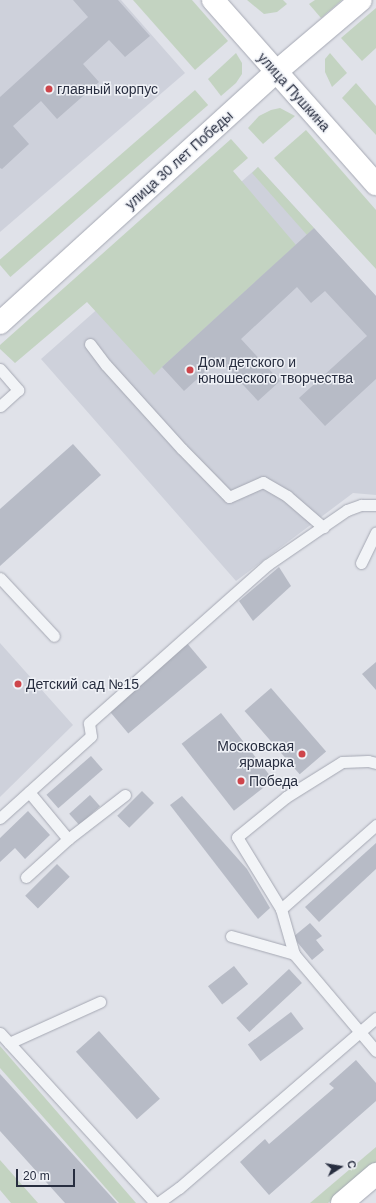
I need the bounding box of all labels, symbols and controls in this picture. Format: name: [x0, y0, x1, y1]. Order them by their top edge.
street label: улица Пушкина: [254, 49, 334, 135]
place label: главный корпус: [57, 81, 158, 97]
marker: главный корпус: [44, 84, 54, 94]
street label: улица 30 лет Победы: [122, 107, 236, 213]
place label: Дом детского и юношеского творчества: [198, 354, 353, 386]
marker: Дом детского и юношеского творчества: [185, 365, 195, 375]
place label: Детский сад №15: [26, 676, 139, 692]
marker: Детский сад №15: [13, 679, 23, 689]
place label: Московская ярмарка: [217, 738, 294, 770]
marker: Московская ярмарка: [297, 749, 307, 759]
place label: Победа: [249, 773, 298, 789]
marker: Победа: [236, 776, 246, 786]
north arrow: [320, 1147, 360, 1187]
text: С: [345, 1159, 358, 1170]
scale bar: [18, 1161, 77, 1187]
text: 20 m: [23, 1169, 50, 1183]

